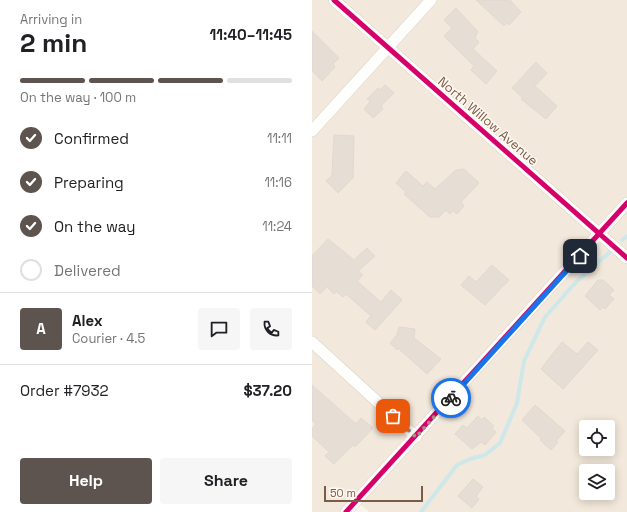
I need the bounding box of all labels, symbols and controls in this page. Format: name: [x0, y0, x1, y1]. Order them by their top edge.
text: Arriving in: [20, 11, 82, 28]
text: 11:40–11:45: [209, 25, 292, 44]
text: 2 min: [20, 26, 87, 60]
street label: North Willow Avenue: [434, 73, 542, 169]
text: On the way · 100 m: [20, 89, 136, 106]
icon: check: [20, 127, 42, 149]
text: Confirmed: [54, 129, 129, 148]
text: 11:11: [267, 130, 292, 147]
icon: check: [20, 171, 42, 193]
text: Preparing: [54, 173, 124, 192]
text: 11:16: [264, 174, 292, 191]
icon: check: [20, 215, 42, 237]
text: On the way: [54, 217, 135, 236]
text: 11:24: [262, 218, 292, 235]
pin: [563, 239, 597, 273]
icon: home: [569, 245, 591, 267]
text: Delivered: [54, 261, 121, 280]
button: chat: [198, 308, 240, 350]
button: phone: [250, 308, 292, 350]
text: Alex: [72, 311, 103, 330]
text: A: [36, 319, 46, 338]
text: Courier · 4.5: [72, 330, 145, 347]
courier: [431, 378, 471, 418]
text: Order #7932: [20, 381, 109, 400]
text: $37.20: [243, 381, 292, 400]
icon: bike: [440, 387, 462, 409]
pin: [376, 399, 410, 433]
icon: bag: [382, 405, 404, 427]
map controls: [579, 420, 615, 500]
button: locate: [579, 420, 615, 456]
button: Help: [20, 458, 152, 504]
button: Share: [160, 458, 292, 504]
button: layers: [579, 464, 615, 500]
scale bar: [324, 484, 423, 503]
text: 50 m: [330, 486, 356, 500]

